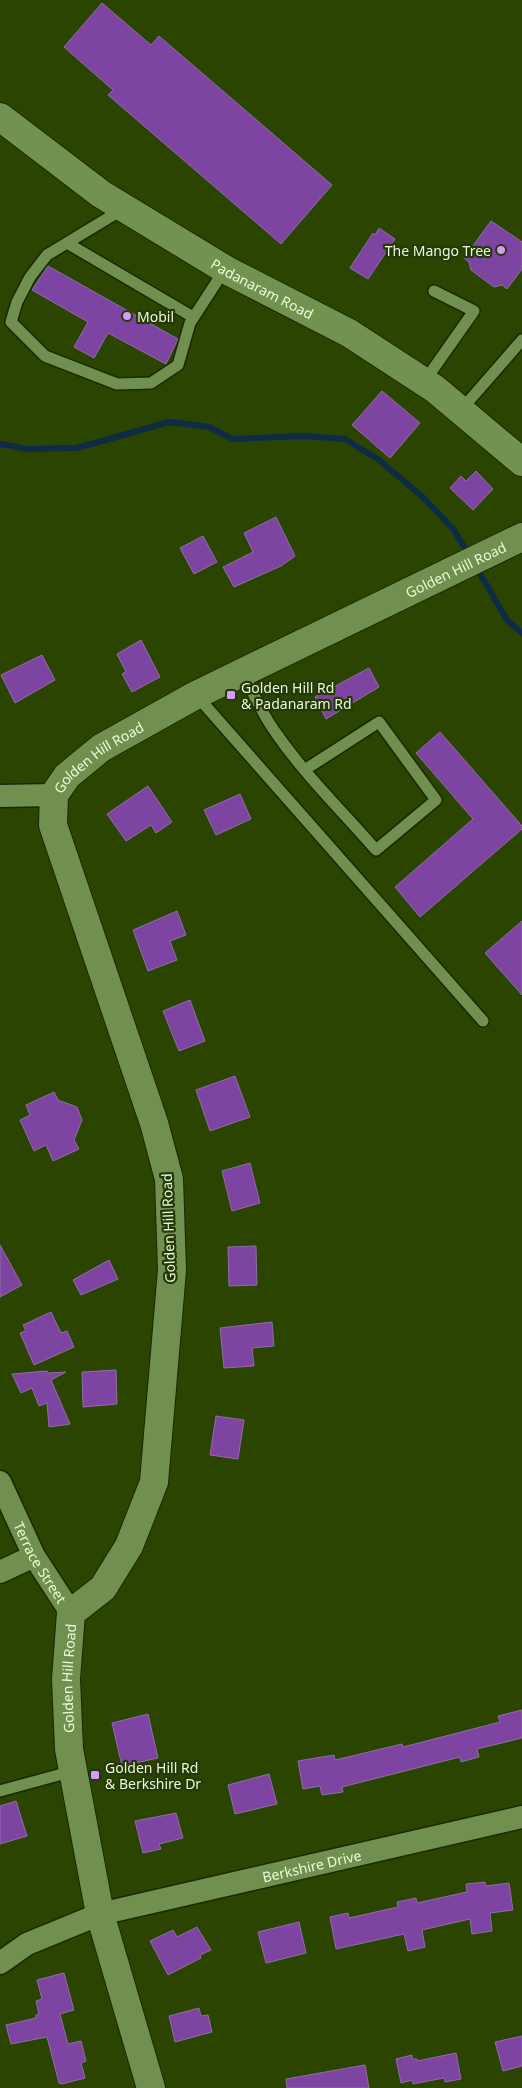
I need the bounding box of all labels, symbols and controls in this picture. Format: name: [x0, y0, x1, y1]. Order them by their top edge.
place label: The Mango Tree: [385, 241, 491, 260]
marker: The Mango Tree: [495, 244, 507, 256]
street label: Padanaram Road: [208, 253, 317, 323]
place label: Mobil: [137, 307, 174, 326]
marker: Mobil: [121, 310, 133, 322]
street label: Golden Hill Road: [402, 537, 509, 602]
place label: Golden Hill Rd & Padanaram Rd: [241, 678, 352, 713]
marker: Golden Hill Rd & Padanaram Rd: [225, 689, 237, 701]
street label: Golden Hill Road: [49, 717, 147, 797]
street label: Golden Hill Road: [157, 1173, 179, 1283]
street label: Terrace Street: [10, 1518, 71, 1607]
street label: Golden Hill Road: [56, 1623, 80, 1733]
place label: Golden Hill Rd & Berkshire Dr: [105, 1758, 201, 1793]
marker: Golden Hill Rd & Berkshire Dr: [89, 1769, 101, 1781]
street label: Berkshire Drive: [260, 1845, 363, 1886]

